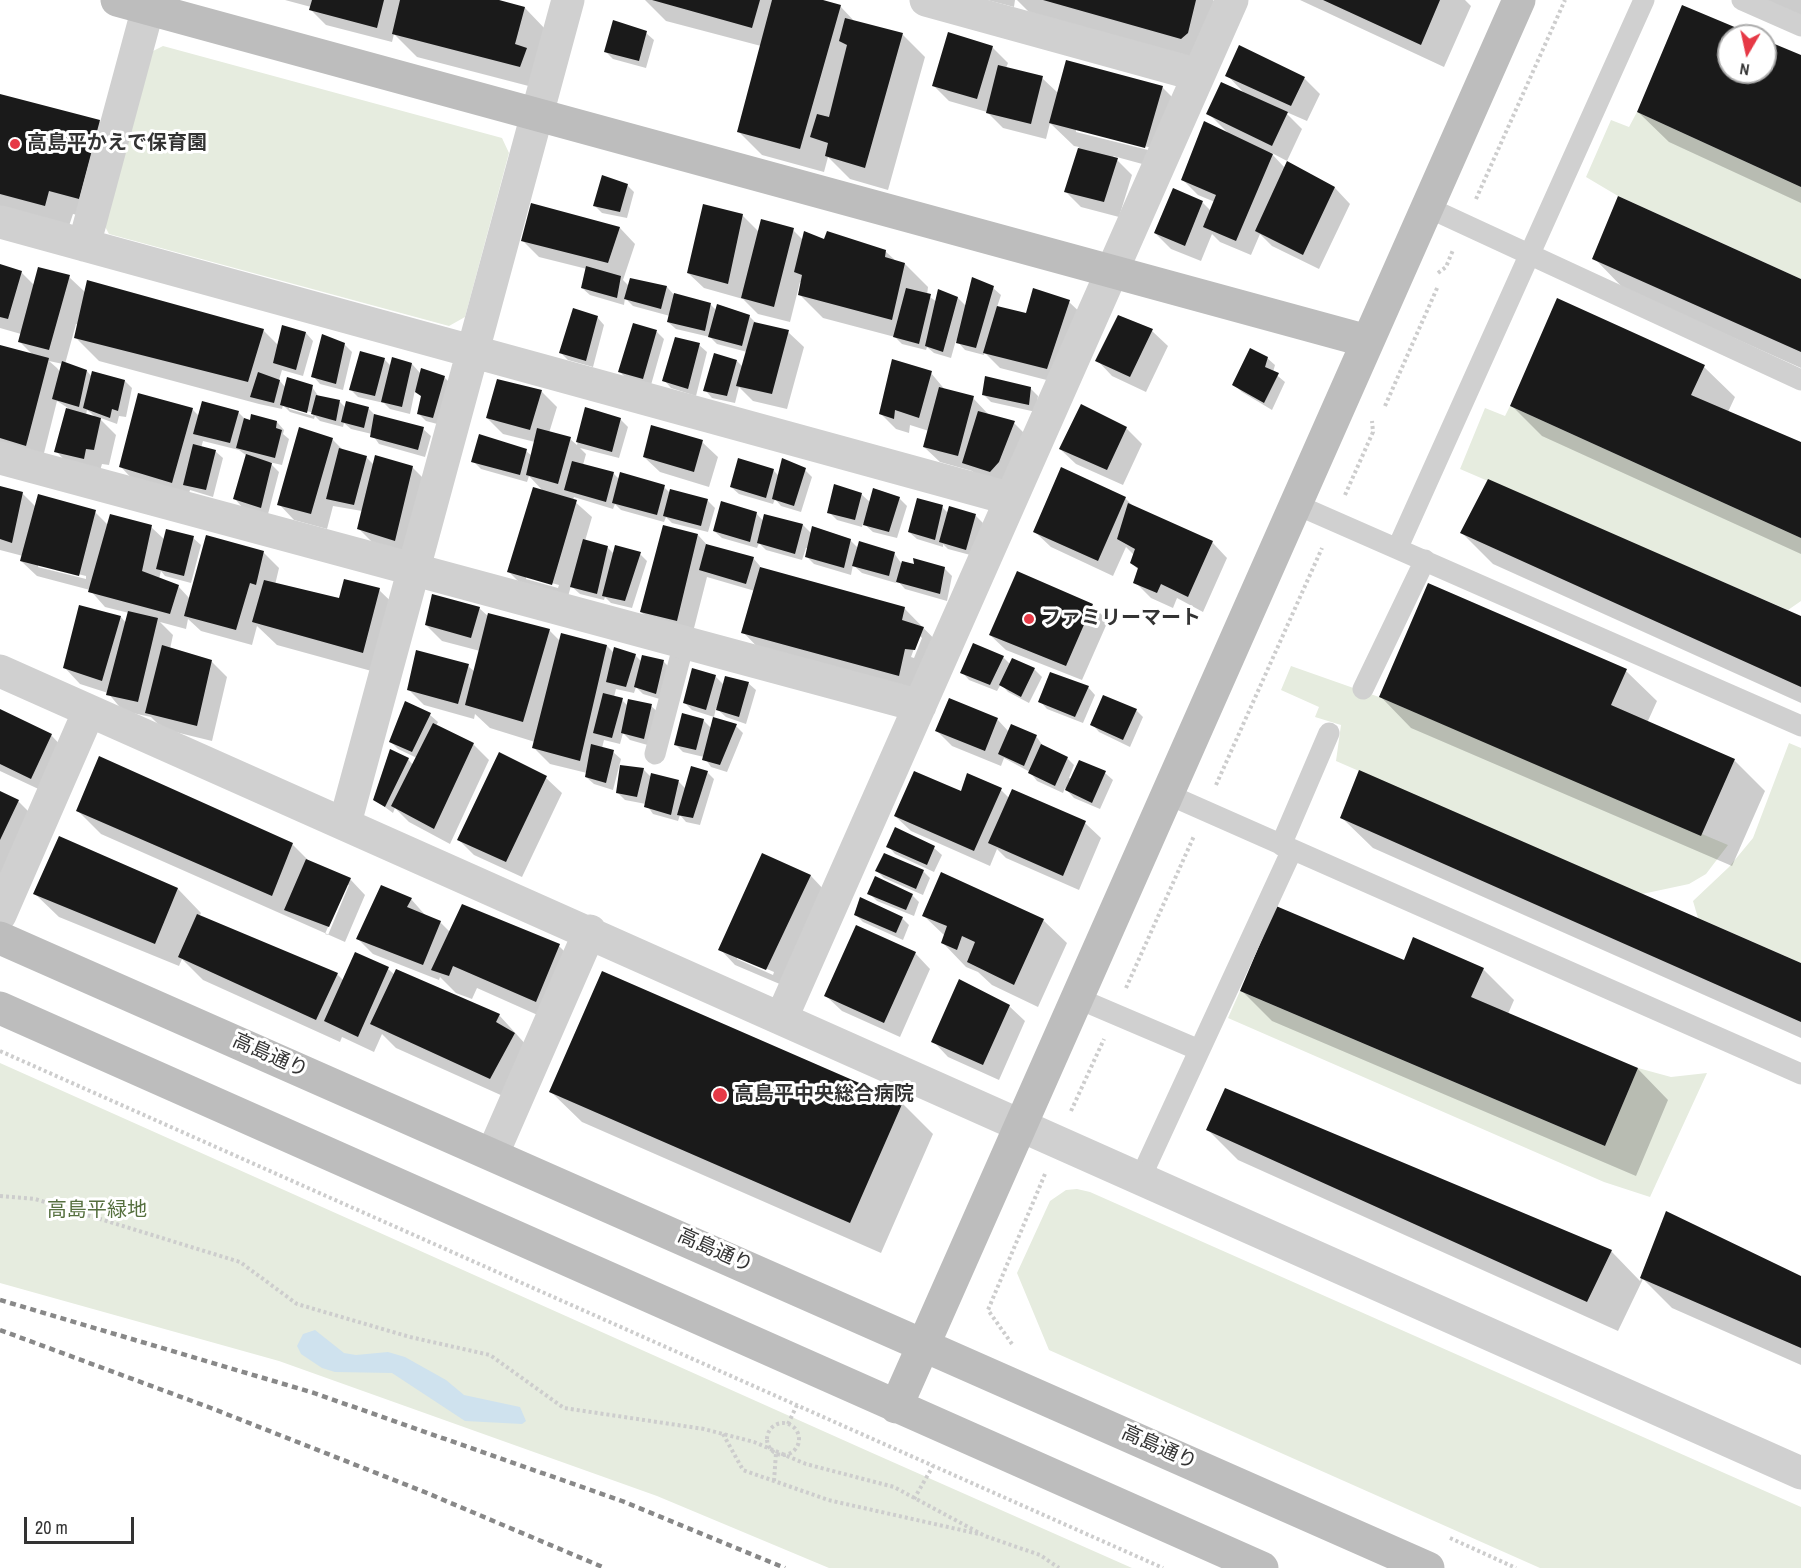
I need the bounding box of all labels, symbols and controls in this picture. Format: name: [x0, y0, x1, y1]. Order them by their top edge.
north arrow: [1717, 24, 1777, 84]
text: N: [1738, 58, 1751, 81]
place label: 高島平かえで保育園: [27, 132, 207, 156]
marker: 高島平かえで保育園: [8, 137, 22, 151]
place label: ファミリーマート: [1041, 607, 1201, 631]
marker: ファミリーマート: [1022, 612, 1036, 626]
street label: 高島通り: [229, 1029, 311, 1083]
place label: 高島平中央総合病院: [734, 1083, 914, 1107]
marker: 高島平中央総合病院: [711, 1086, 729, 1104]
park label: 高島平緑地: [47, 1199, 147, 1223]
street label: 高島通り: [674, 1224, 756, 1278]
street label: 高島通り: [1118, 1421, 1200, 1475]
scale bar: [27, 1505, 136, 1543]
text: 20 m: [35, 1515, 68, 1540]

